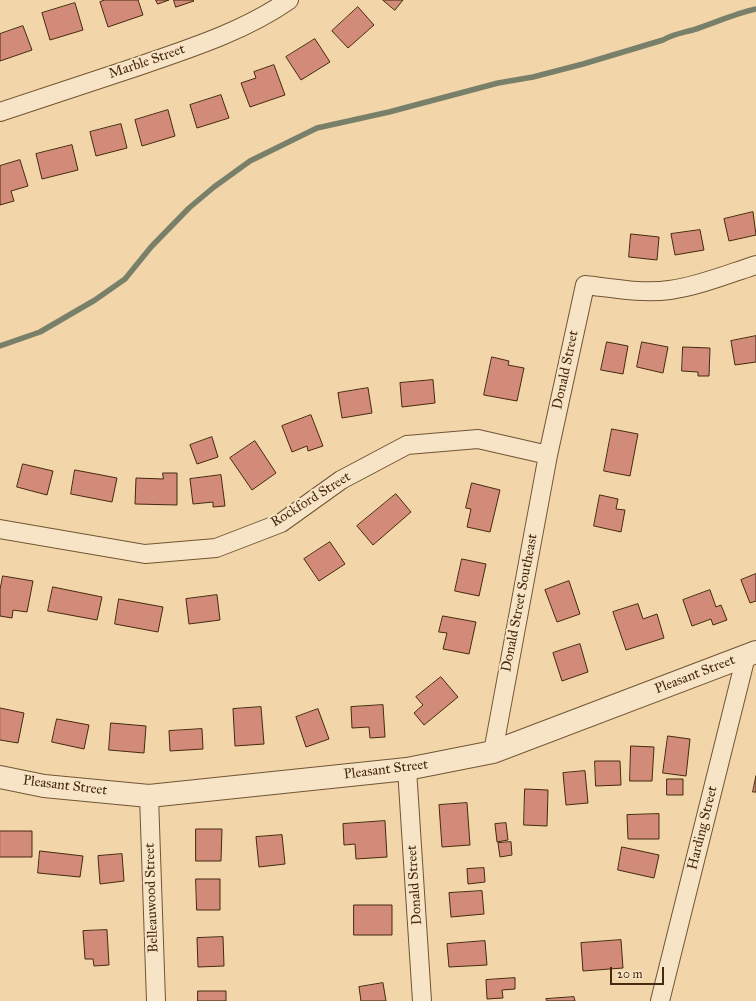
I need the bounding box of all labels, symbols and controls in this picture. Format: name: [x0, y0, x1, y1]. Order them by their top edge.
street label: Marble Street: [107, 41, 187, 83]
street label: Donald Street: [549, 329, 583, 411]
street label: Rockford Street: [268, 469, 354, 531]
street label: Donald Street Southeast: [498, 532, 542, 674]
street label: Pleasant Street: [652, 652, 738, 698]
street label: Pleasant Street: [343, 756, 429, 784]
street label: Pleasant Street: [22, 772, 108, 800]
street label: Harding Street: [684, 784, 722, 872]
street label: Belleauwood Street: [142, 843, 162, 953]
street label: Donald Street: [404, 844, 426, 926]
scale bar: [612, 959, 666, 985]
text: 20 m: [617, 967, 643, 981]

